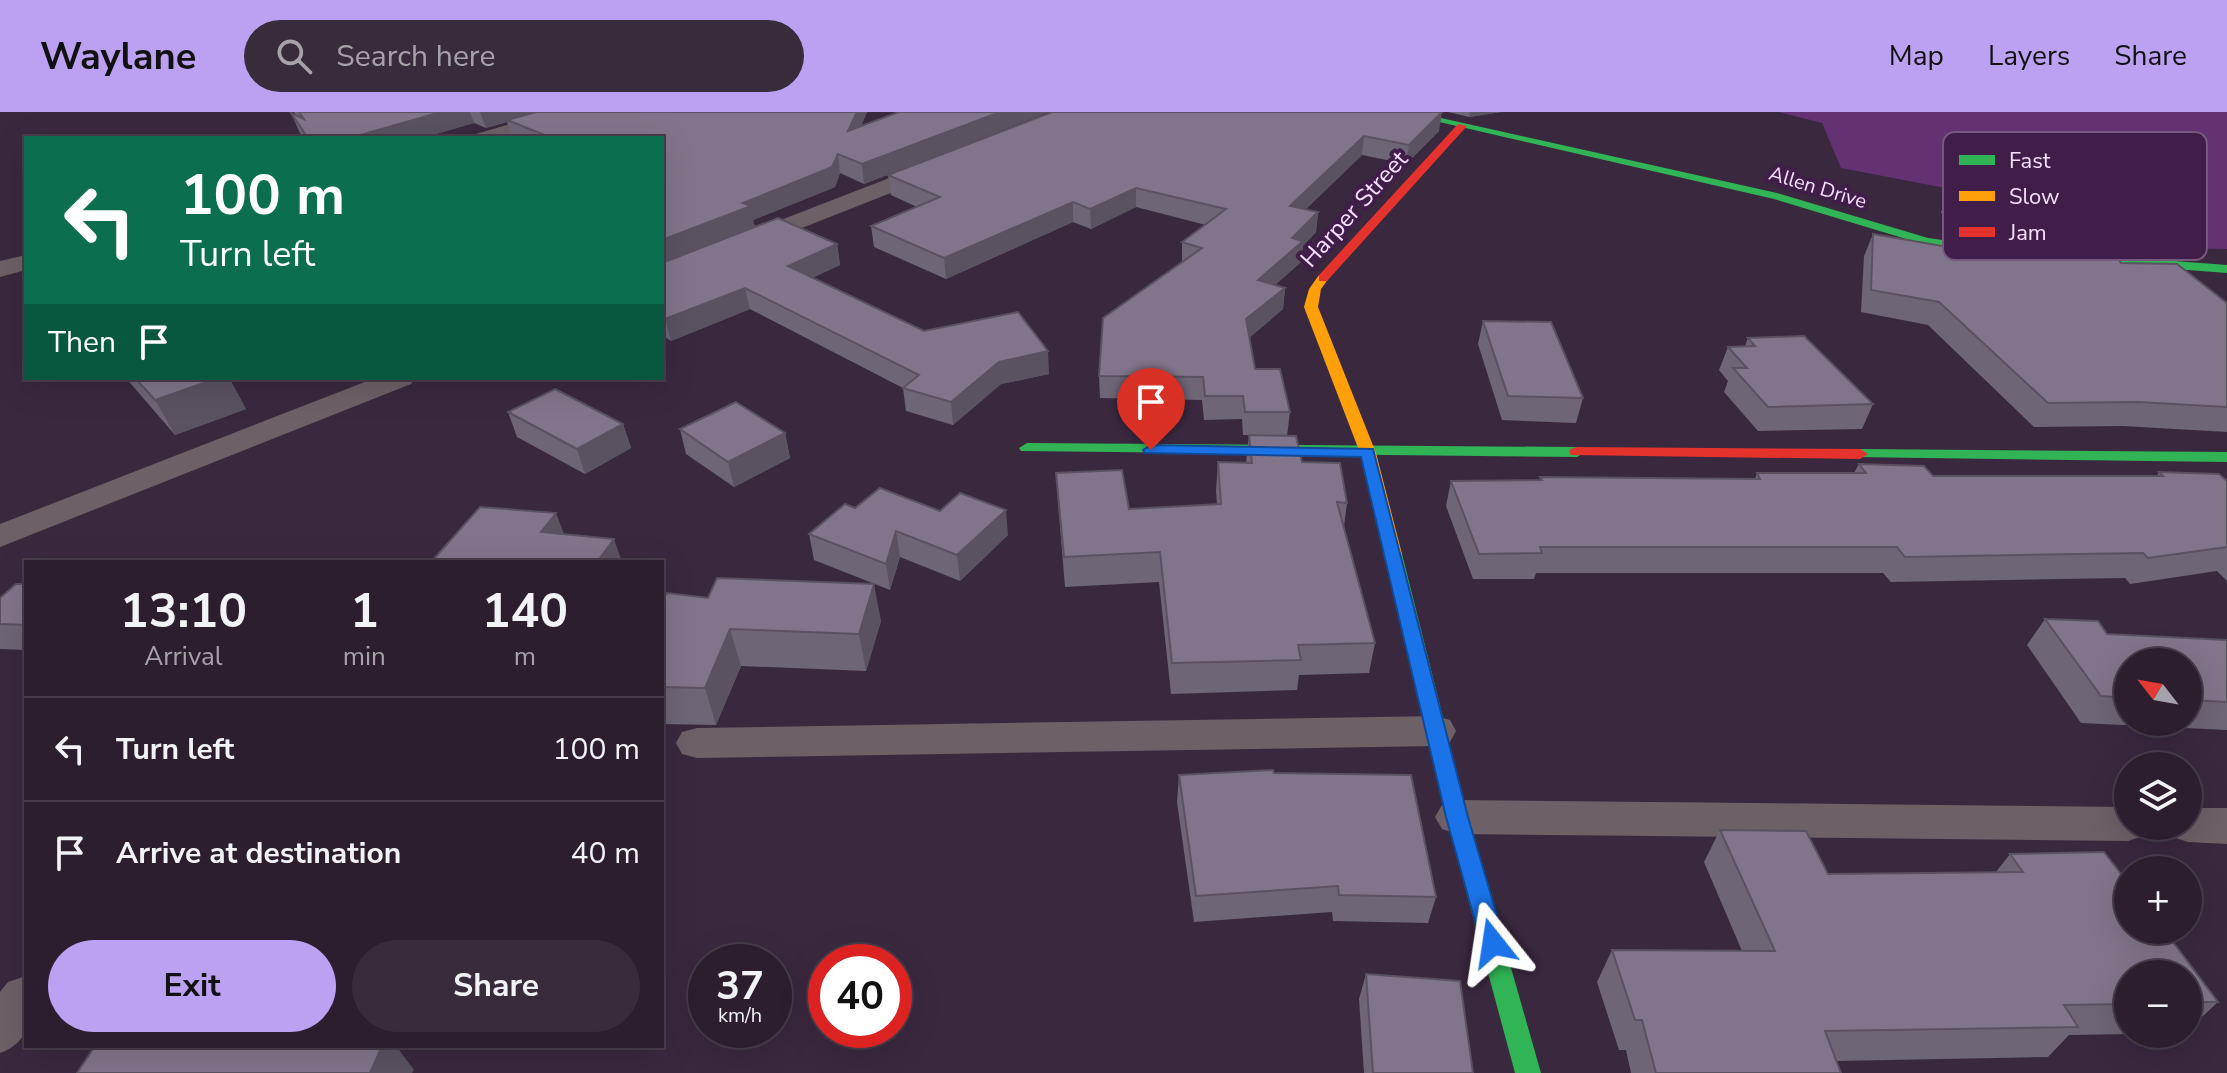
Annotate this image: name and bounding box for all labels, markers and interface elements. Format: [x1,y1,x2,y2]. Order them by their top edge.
search box [244,20,804,92]
text: Waylane [40,31,196,82]
icon: search [272,34,316,78]
text: Search here [336,36,495,77]
text: Map [1889,37,1944,75]
text: Layers [1988,37,2070,75]
text: Share [2114,37,2187,75]
legend [1943,132,2207,260]
street label: Harper Street [1293,143,1415,274]
text: Fast [2009,146,2051,176]
text: 100 m [180,157,345,234]
street label: Allen Drive [1766,160,1870,215]
icon: left [48,168,152,272]
text: Slow [2009,182,2060,212]
text: Jam [2008,218,2047,248]
text: Turn left [180,230,315,279]
icon: arrive [132,320,176,364]
text: Then [48,322,116,363]
pin [1117,368,1185,450]
icon: arrive [1129,380,1173,424]
text: 13:10 [120,578,247,644]
text: 1 [350,578,379,644]
text: 140 [482,578,568,644]
text: Arrival [144,639,223,674]
text: min [343,639,386,674]
text: m [514,639,536,674]
north arrow [2114,648,2202,736]
map controls [2114,648,2202,1048]
icon: left [48,727,92,771]
text: Turn left [116,729,234,770]
text: 100 m [553,729,640,770]
button: layers [2114,752,2202,840]
icon: arrive [48,831,92,875]
text: Arrive at destination [116,833,401,874]
text: 40 m [571,833,640,874]
button: + [2114,856,2202,944]
position arrow [1451,901,1535,985]
button: Exit [48,940,336,1032]
button: Share [352,940,640,1032]
speed limit sign: 40 [808,944,912,1048]
text: 37 [716,959,764,1013]
button: − [2114,960,2202,1048]
text: km/h [718,1002,762,1029]

